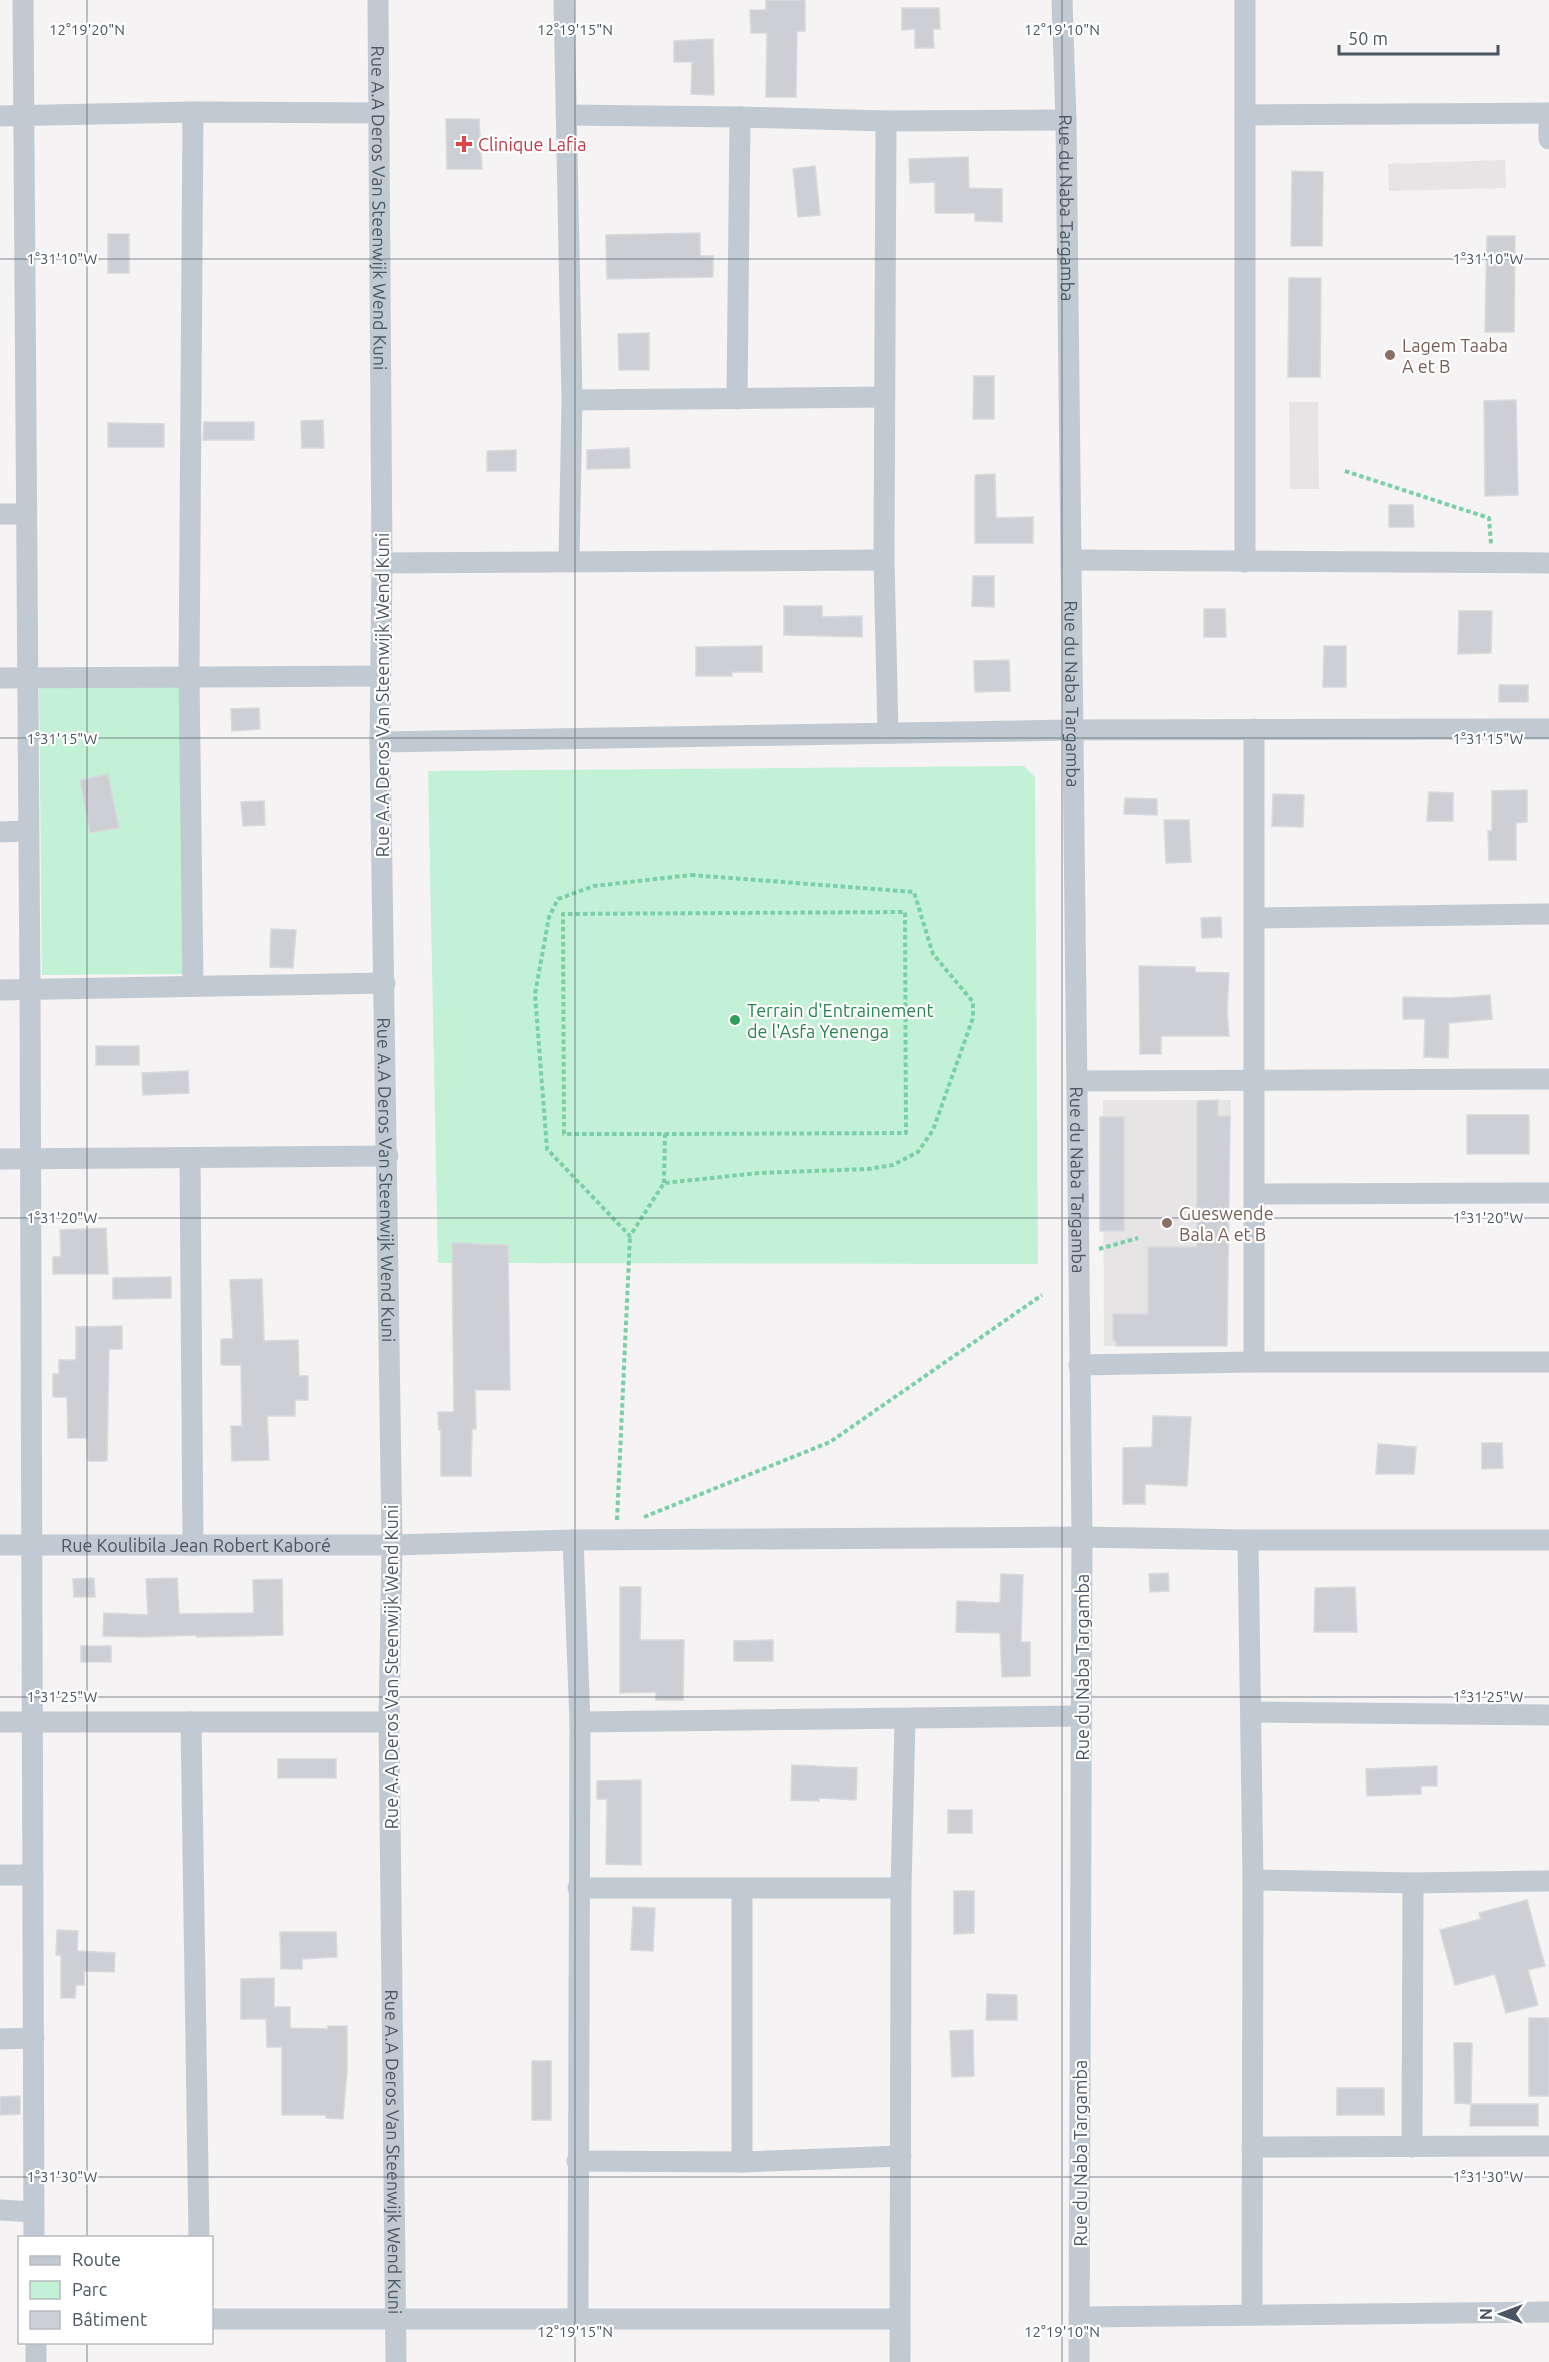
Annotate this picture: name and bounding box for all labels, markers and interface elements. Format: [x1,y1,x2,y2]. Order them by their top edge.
scale bar [1339,18,1498,56]
text: 12°19'20"N [49,21,125,38]
text: 12°19'15"N [537,21,613,38]
text: 12°19'10"N [1024,21,1100,38]
text: 50 m [1348,28,1388,48]
street label: Rue A.A Deros Van Steenwijk Wend Kuni [368,45,391,370]
street label: Rue du Naba Targamba [1056,114,1078,301]
place label: Clinique Lafia [478,134,587,154]
marker: Clinique Lafia [455,135,473,153]
text: 1°31'10"W [27,250,98,267]
text: 1°31'10"W [1453,250,1524,267]
place label: Lagem Taaba A et B [1402,335,1508,376]
marker: Lagem Taaba A et B [1383,348,1397,362]
street label: Rue A.A Deros Van Steenwijk Wend Kuni [372,533,392,857]
street label: Rue du Naba Targamba [1061,600,1084,787]
text: 1°31'15"W [27,730,98,747]
text: 1°31'15"W [1453,730,1524,747]
place label: Terrain d'Entrainement de l'Asfa Yenenga [747,1000,934,1041]
marker: Terrain d'Entrainement de l'Asfa Yenenga [728,1013,742,1027]
street label: Rue A.A Deros Van Steenwijk Wend Kuni [374,1017,399,1342]
street label: Rue du Naba Targamba [1067,1086,1089,1273]
place label: Gueswende Bala A et B [1179,1203,1274,1244]
text: 1°31'20"W [27,1209,98,1226]
text: 1°31'20"W [1453,1209,1524,1226]
marker: Gueswende Bala A et B [1160,1216,1174,1230]
street label: Rue A.A Deros Van Steenwijk Wend Kuni [381,1505,401,1829]
street label: Rue Koulibila Jean Robert Kaboré [61,1535,331,1555]
street label: Rue du Naba Targamba [1072,1574,1092,1760]
text: 1°31'25"W [27,1688,98,1705]
text: 1°31'25"W [1453,1688,1524,1705]
street label: Rue A.A Deros Van Steenwijk Wend Kuni [382,1989,405,2314]
street label: Rue du Naba Targamba [1070,2060,1090,2246]
text: 1°31'30"W [27,2168,98,2185]
text: 1°31'30"W [1453,2168,1524,2185]
legend [18,2236,213,2344]
text: Route [72,2249,121,2269]
text: Parc [72,2279,107,2299]
north arrow [1471,2284,1531,2344]
text: N [1477,2308,1495,2320]
text: Bâtiment [72,2309,147,2329]
text: 12°19'15"N [537,2323,613,2340]
text: 12°19'10"N [1024,2323,1100,2340]

